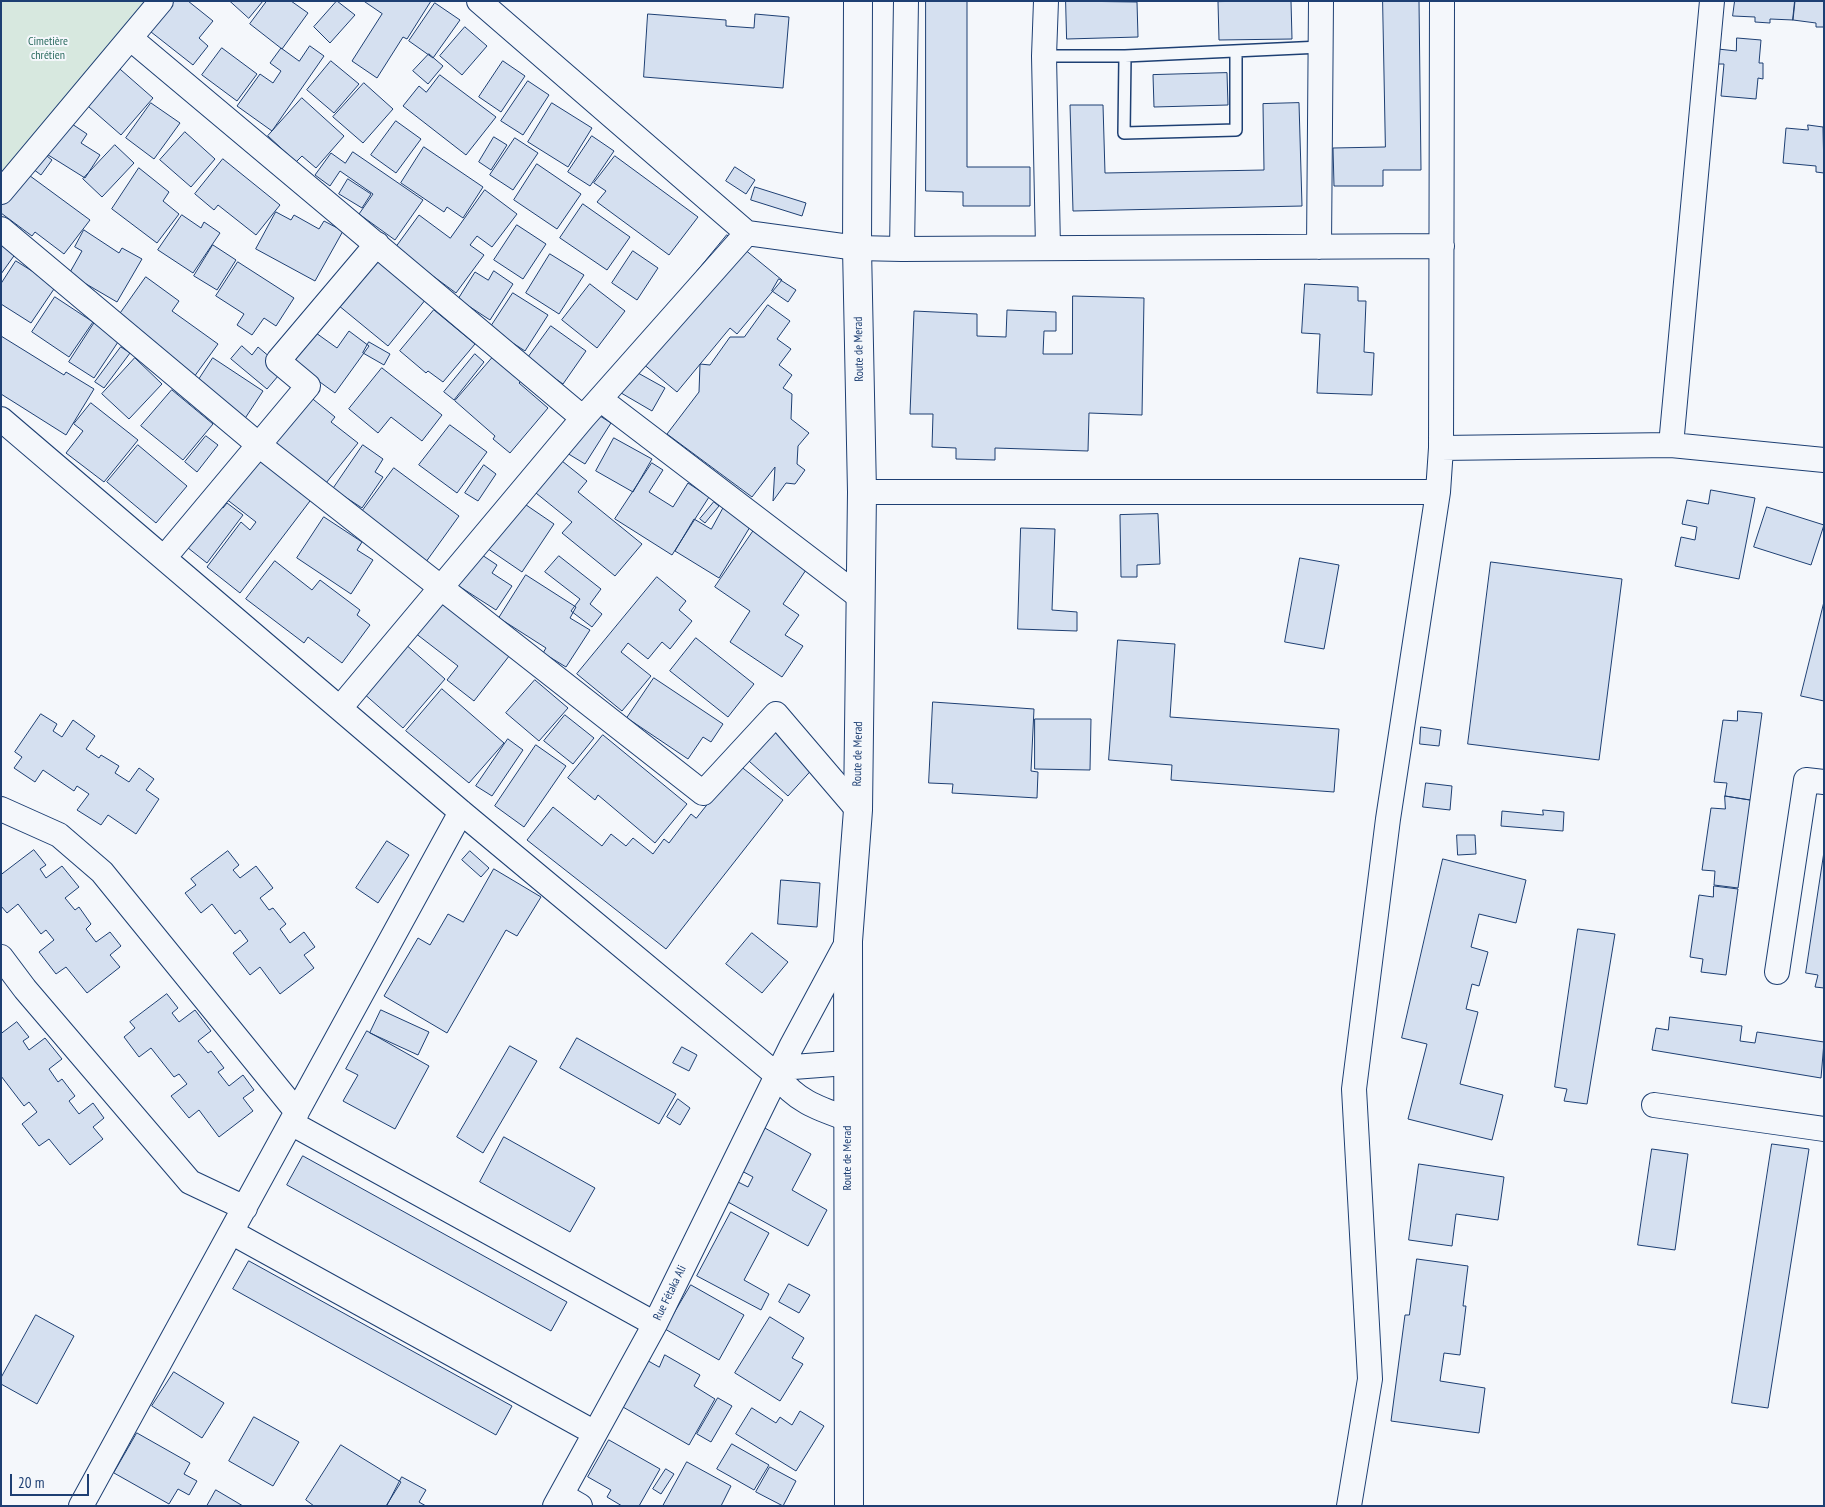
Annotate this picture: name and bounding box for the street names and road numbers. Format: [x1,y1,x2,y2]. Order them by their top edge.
street label: Route de Merad [851,316,867,382]
street label: Route de Merad [850,721,866,787]
street label: Route de Merad [841,1126,855,1190]
street label: Rue Fétaka Ali [650,1263,690,1323]

